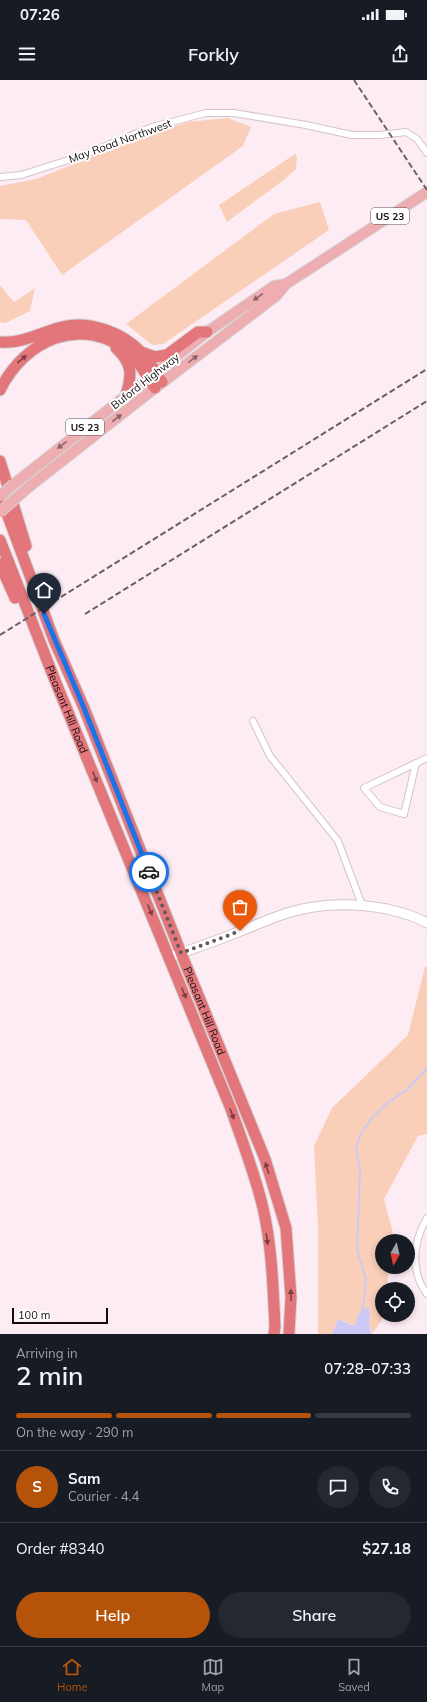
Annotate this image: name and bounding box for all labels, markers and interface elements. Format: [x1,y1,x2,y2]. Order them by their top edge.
text: 07:26 [20,5,60,24]
icon: menu [16,43,38,65]
text: Forkly [188,43,239,66]
icon: share [389,43,411,65]
street label: May Road Northwest [67,116,173,166]
road number: US 23 [371,208,409,224]
one-way arrow [253,293,263,301]
street label: Buford Highway [108,350,182,412]
one-way arrow [17,354,27,363]
one-way arrow [188,354,199,363]
one-way arrow [111,414,122,422]
road number: US 23 [66,419,104,435]
one-way arrow [56,441,67,450]
pin [27,573,61,614]
icon: home [33,579,55,601]
street label: Pleasant Hill Road [43,663,91,755]
one-way arrow [92,771,98,782]
courier [129,852,169,892]
icon: car [138,861,160,883]
pin [223,890,257,931]
icon: bag [229,896,251,918]
one-way arrow [147,904,153,916]
street label: Pleasant Hill Road [180,965,229,1057]
one-way arrow [181,988,187,1000]
one-way arrow [230,1108,236,1120]
one-way arrow [264,1162,270,1174]
one-way arrow [264,1232,270,1245]
north arrow [375,1234,415,1274]
map controls [375,1234,415,1322]
button: locate [375,1282,415,1322]
one-way arrow [288,1288,294,1301]
scale bar [12,1306,108,1325]
text: 100 m [18,1308,50,1322]
text: Arriving in [16,1345,78,1361]
text: 2 min [16,1359,84,1392]
text: 07:28–07:33 [324,1359,411,1378]
text: On the way · 290 m [16,1424,133,1440]
button: chat [317,1466,359,1508]
button: phone [369,1466,411,1508]
text: Sam [68,1469,100,1488]
text: S [32,1477,42,1496]
text: Courier · 4.4 [68,1488,139,1504]
text: Order #8340 [16,1539,104,1558]
text: $27.18 [362,1539,411,1558]
button: Help [16,1592,210,1638]
button: Share [218,1592,411,1638]
tab: Home [57,1656,87,1694]
tab: Map [201,1656,224,1694]
tab: Saved [338,1656,370,1694]

